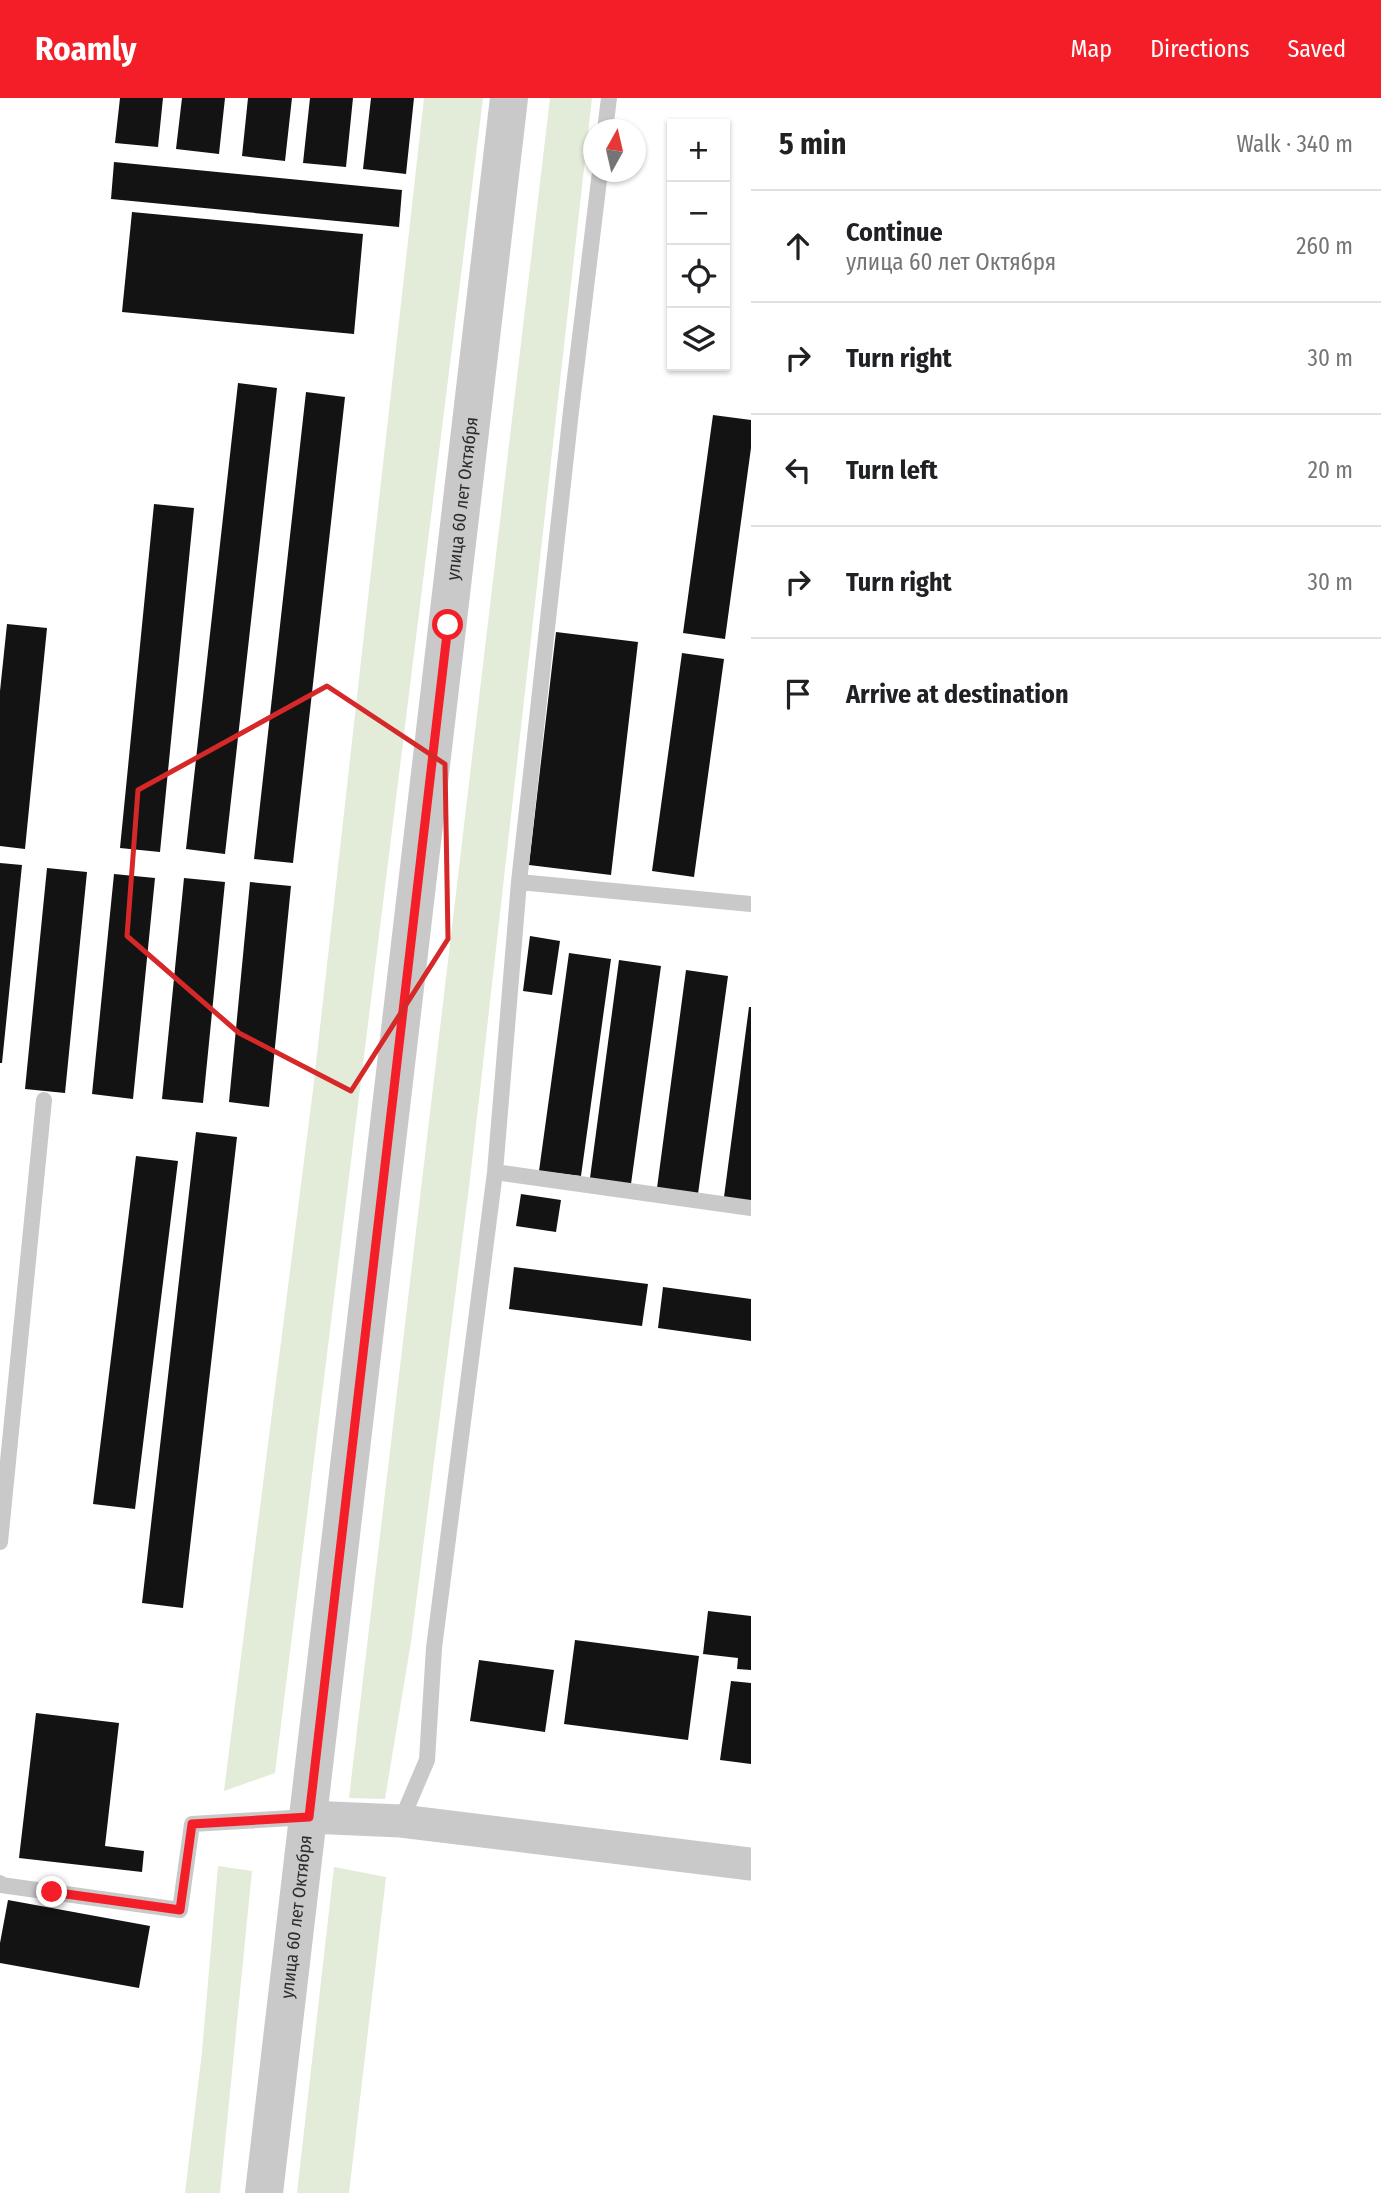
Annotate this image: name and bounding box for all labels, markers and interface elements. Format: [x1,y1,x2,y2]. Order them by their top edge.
text: Roamly [35,29,136,69]
text: Map [1071,35,1112,63]
text: Directions [1150,35,1249,63]
text: Saved [1287,35,1346,63]
north arrow [583,119,646,182]
map controls [667,119,730,371]
button: + [667,119,730,182]
text: 5 min [779,126,846,162]
text: Walk · 340 m [1236,130,1353,158]
button: − [667,182,730,245]
text: Continue [846,217,943,248]
icon: ahead [779,227,817,265]
text: 260 m [1296,232,1353,260]
button: locate [667,245,730,308]
text: улица 60 лет Октября [846,248,1056,276]
button: layers [667,308,730,371]
icon: right [779,339,817,377]
text: Turn right [846,343,952,374]
text: 30 m [1308,344,1353,372]
street label: улица 60 лет Октября [442,416,483,582]
icon: left [779,451,817,489]
text: Turn left [846,455,938,486]
text: 20 m [1308,456,1353,484]
icon: right [779,563,817,601]
text: Turn right [846,567,952,598]
text: 30 m [1308,568,1353,596]
route start [432,609,463,640]
icon: arrive [779,675,817,713]
text: Arrive at destination [846,679,1069,710]
street label: улица 60 лет Октября [276,1834,317,2000]
route end [36,1876,67,1907]

